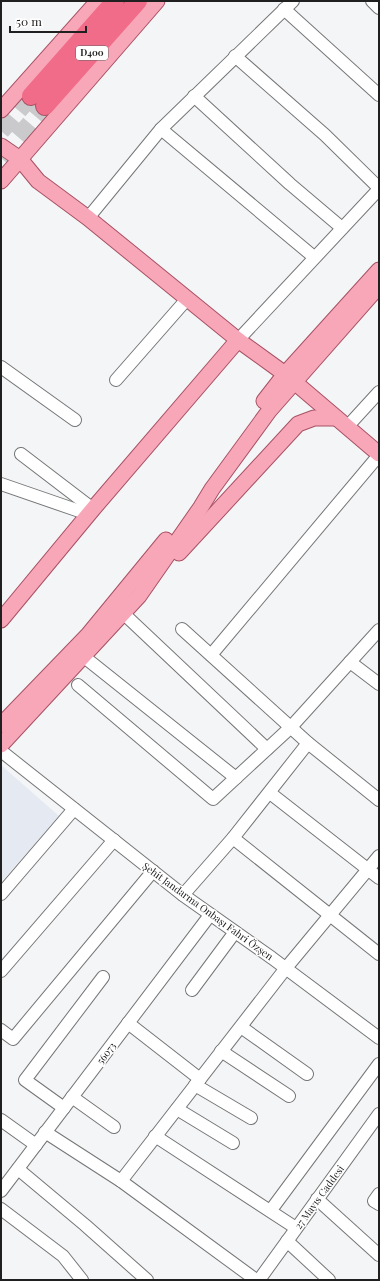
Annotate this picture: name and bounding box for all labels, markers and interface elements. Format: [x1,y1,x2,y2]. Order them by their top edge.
scale bar [10,8,86,34]
text: 50 m [16,13,42,29]
road number: D400 [76,46,108,60]
street label: Şehit Jandarma Onbaşı Fahri Özşen [140,859,276,963]
street label: 56073 [93,1039,119,1067]
street label: 27 Mayıs Caddesi [291,1162,347,1232]

